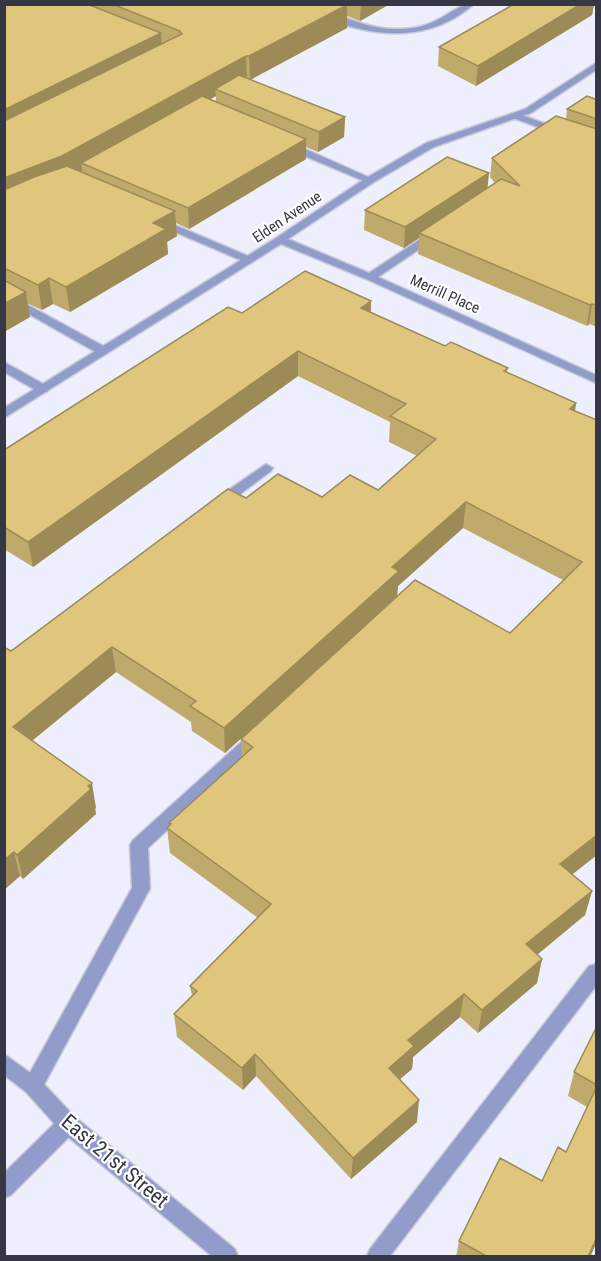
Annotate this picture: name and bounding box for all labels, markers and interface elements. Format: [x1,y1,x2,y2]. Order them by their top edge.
street label: Elden Avenue [249,187,325,247]
street label: Merrill Place [407,271,483,317]
street label: East 21st Street [57,1109,173,1213]

